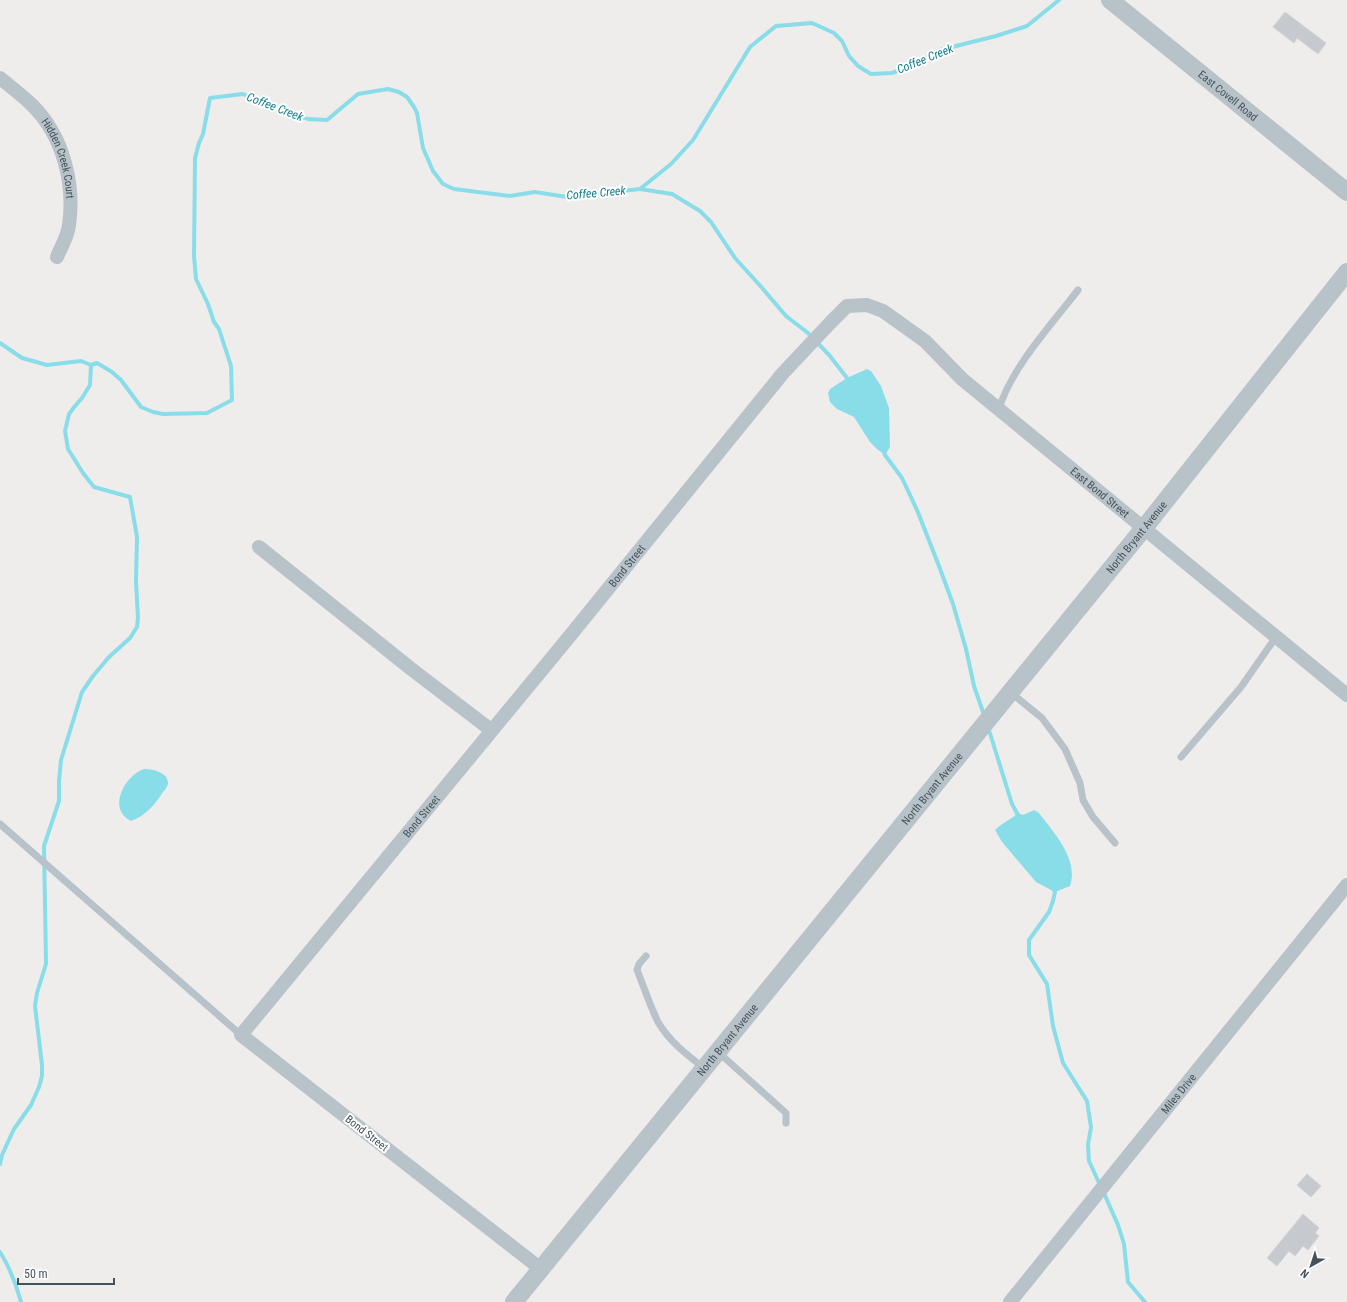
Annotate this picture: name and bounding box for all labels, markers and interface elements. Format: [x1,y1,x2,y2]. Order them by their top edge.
water label: Coffee Creek [895,41,956,77]
street label: East Covell Road [1195,68,1260,124]
water label: Coffee Creek [245,90,306,124]
street label: Hidden Creek Court [39,116,76,199]
water label: Coffee Creek [566,183,627,203]
street label: East Bond Street [1068,465,1132,521]
street label: North Bryant Avenue [1104,499,1170,576]
street label: Bond Street [606,542,648,590]
street label: North Bryant Avenue [899,750,965,828]
street label: Bond Street [401,793,443,840]
street label: North Bryant Avenue [695,1001,761,1079]
street label: Miles Drive [1159,1071,1199,1117]
street label: Bond Street [343,1113,391,1154]
north arrow [1291,1246,1331,1286]
scale bar [18,1260,114,1286]
text: N [1298,1266,1312,1281]
text: 50 m [24,1267,48,1281]

